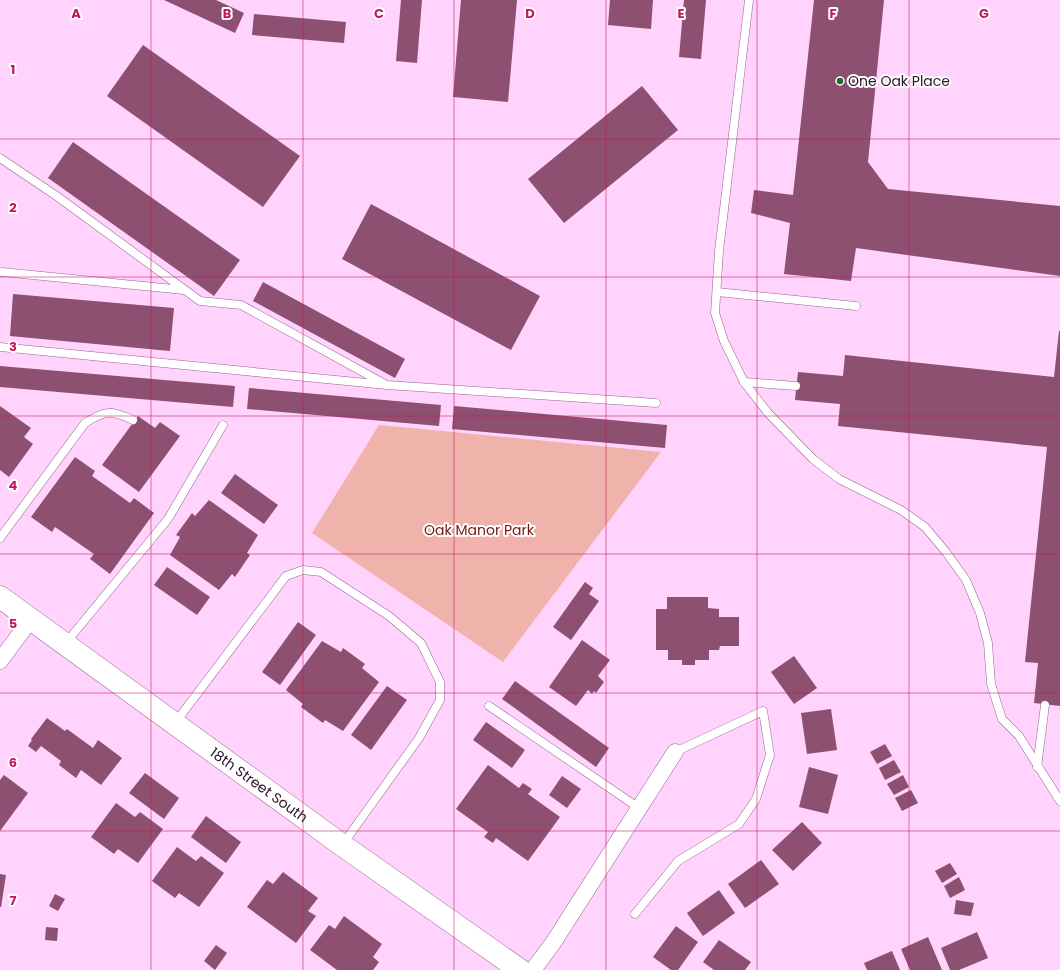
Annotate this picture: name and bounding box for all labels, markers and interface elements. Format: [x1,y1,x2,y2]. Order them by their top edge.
text: A [71,4,81,23]
text: B [223,4,232,23]
text: C [374,4,384,23]
text: D [525,4,535,23]
text: E [677,4,685,23]
text: F [829,4,837,23]
text: G [979,4,989,23]
text: 1 [11,60,15,79]
place label: One Oak Place [848,71,950,91]
marker: One Oak Place [835,76,845,86]
text: 2 [9,198,17,217]
text: 3 [9,337,17,356]
text: 4 [9,476,18,495]
park label: Oak Manor Park [424,520,535,540]
text: 5 [9,614,17,633]
street label: 18th Street South [206,743,312,827]
text: 6 [9,753,17,772]
text: 7 [10,891,17,910]

